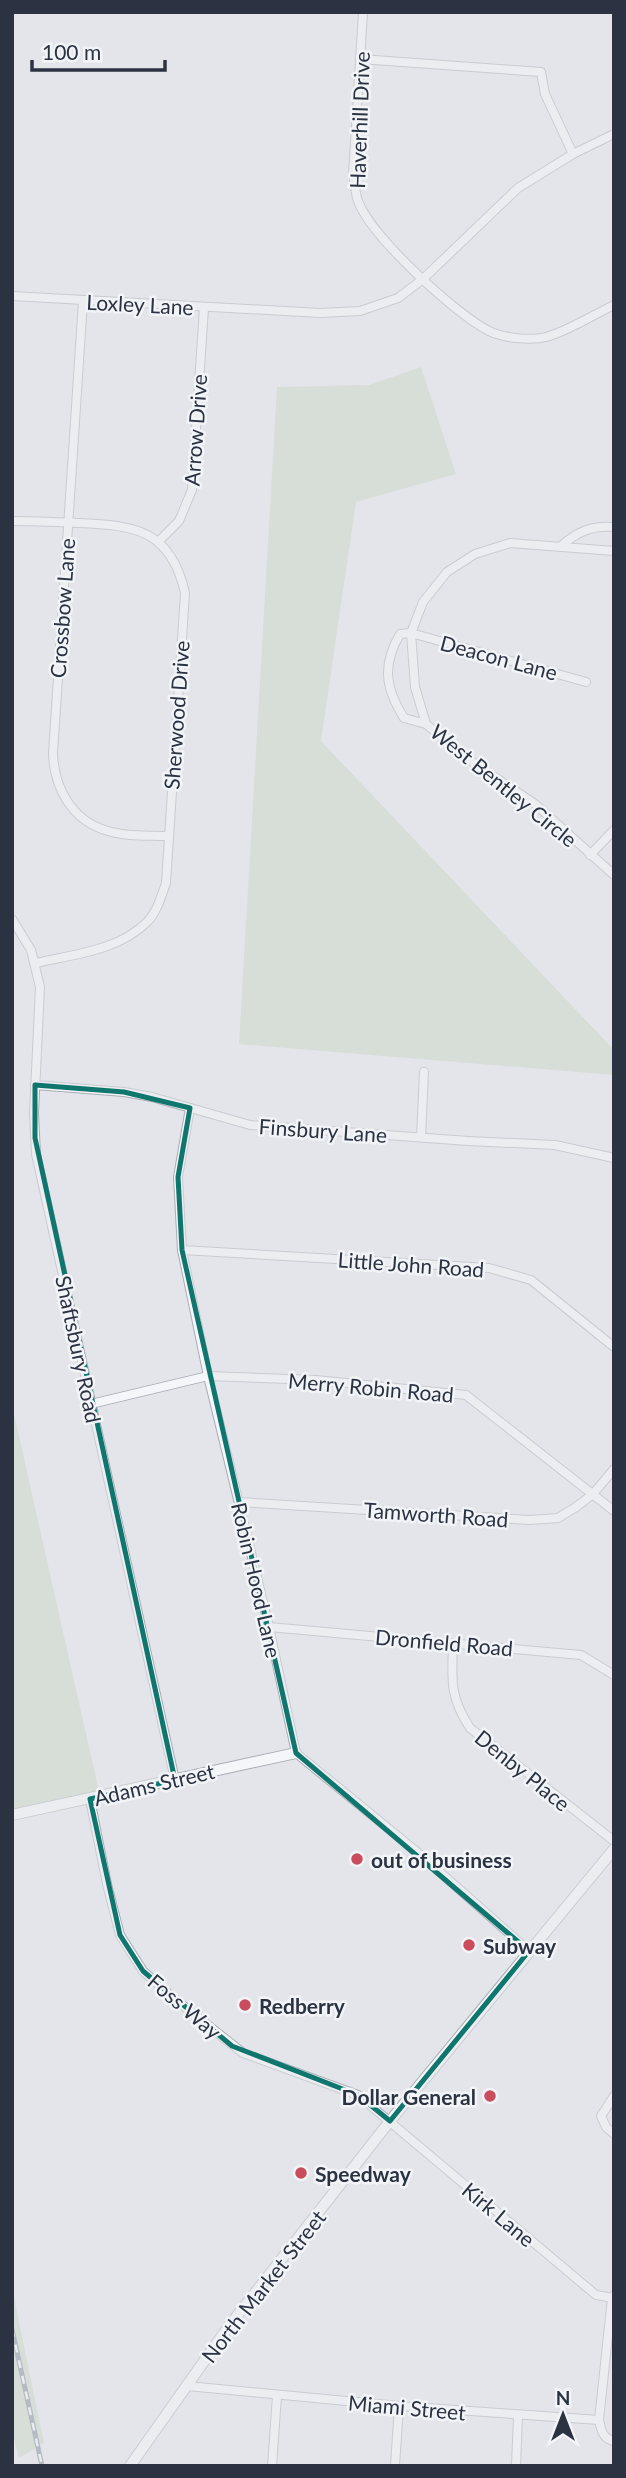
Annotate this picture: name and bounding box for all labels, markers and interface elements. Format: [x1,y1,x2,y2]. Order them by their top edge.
scale bar [32,28,164,72]
text: 100 m [42,39,101,64]
street label: Haverhill Drive [344,51,374,189]
street label: Loxley Lane [86,289,194,319]
street label: Arrow Drive [179,373,211,487]
street label: Crossbow Lane [45,537,79,679]
street label: Deacon Lane [438,629,560,685]
street label: Sherwood Drive [158,640,194,790]
street label: West Bentley Circle [426,718,582,852]
street label: Finsbury Lane [258,1113,388,1147]
street label: Little John Road [337,1246,485,1282]
street label: Shaftsbury Road [51,1273,107,1425]
street label: Merry Robin Road [287,1367,455,1407]
street label: Tamworth Road [363,1496,509,1532]
street label: Robin Hood Lane [227,1500,287,1660]
street label: Dronfield Road [374,1624,514,1660]
street label: Denby Place [471,1724,575,1816]
street label: Adams Street [91,1758,217,1810]
place label: out of business [371,1847,512,1872]
marker: out of business [349,1851,365,1867]
place label: Subway [483,1933,557,1958]
marker: Subway [461,1937,477,1953]
street label: Foss Way [143,1968,227,2044]
place label: Redberry [259,1993,346,2018]
marker: Redberry [237,1997,253,2013]
place label: Dollar General [342,2084,476,2109]
marker: Dollar General [482,2088,498,2104]
place label: Speedway [315,2161,412,2186]
marker: Speedway [293,2165,309,2181]
street label: Kirk Lane [458,2177,540,2251]
street label: North Market Street [196,2204,331,2367]
north arrow [528,2380,598,2450]
text: N [556,2386,570,2409]
street label: Miami Street [347,2389,467,2425]

